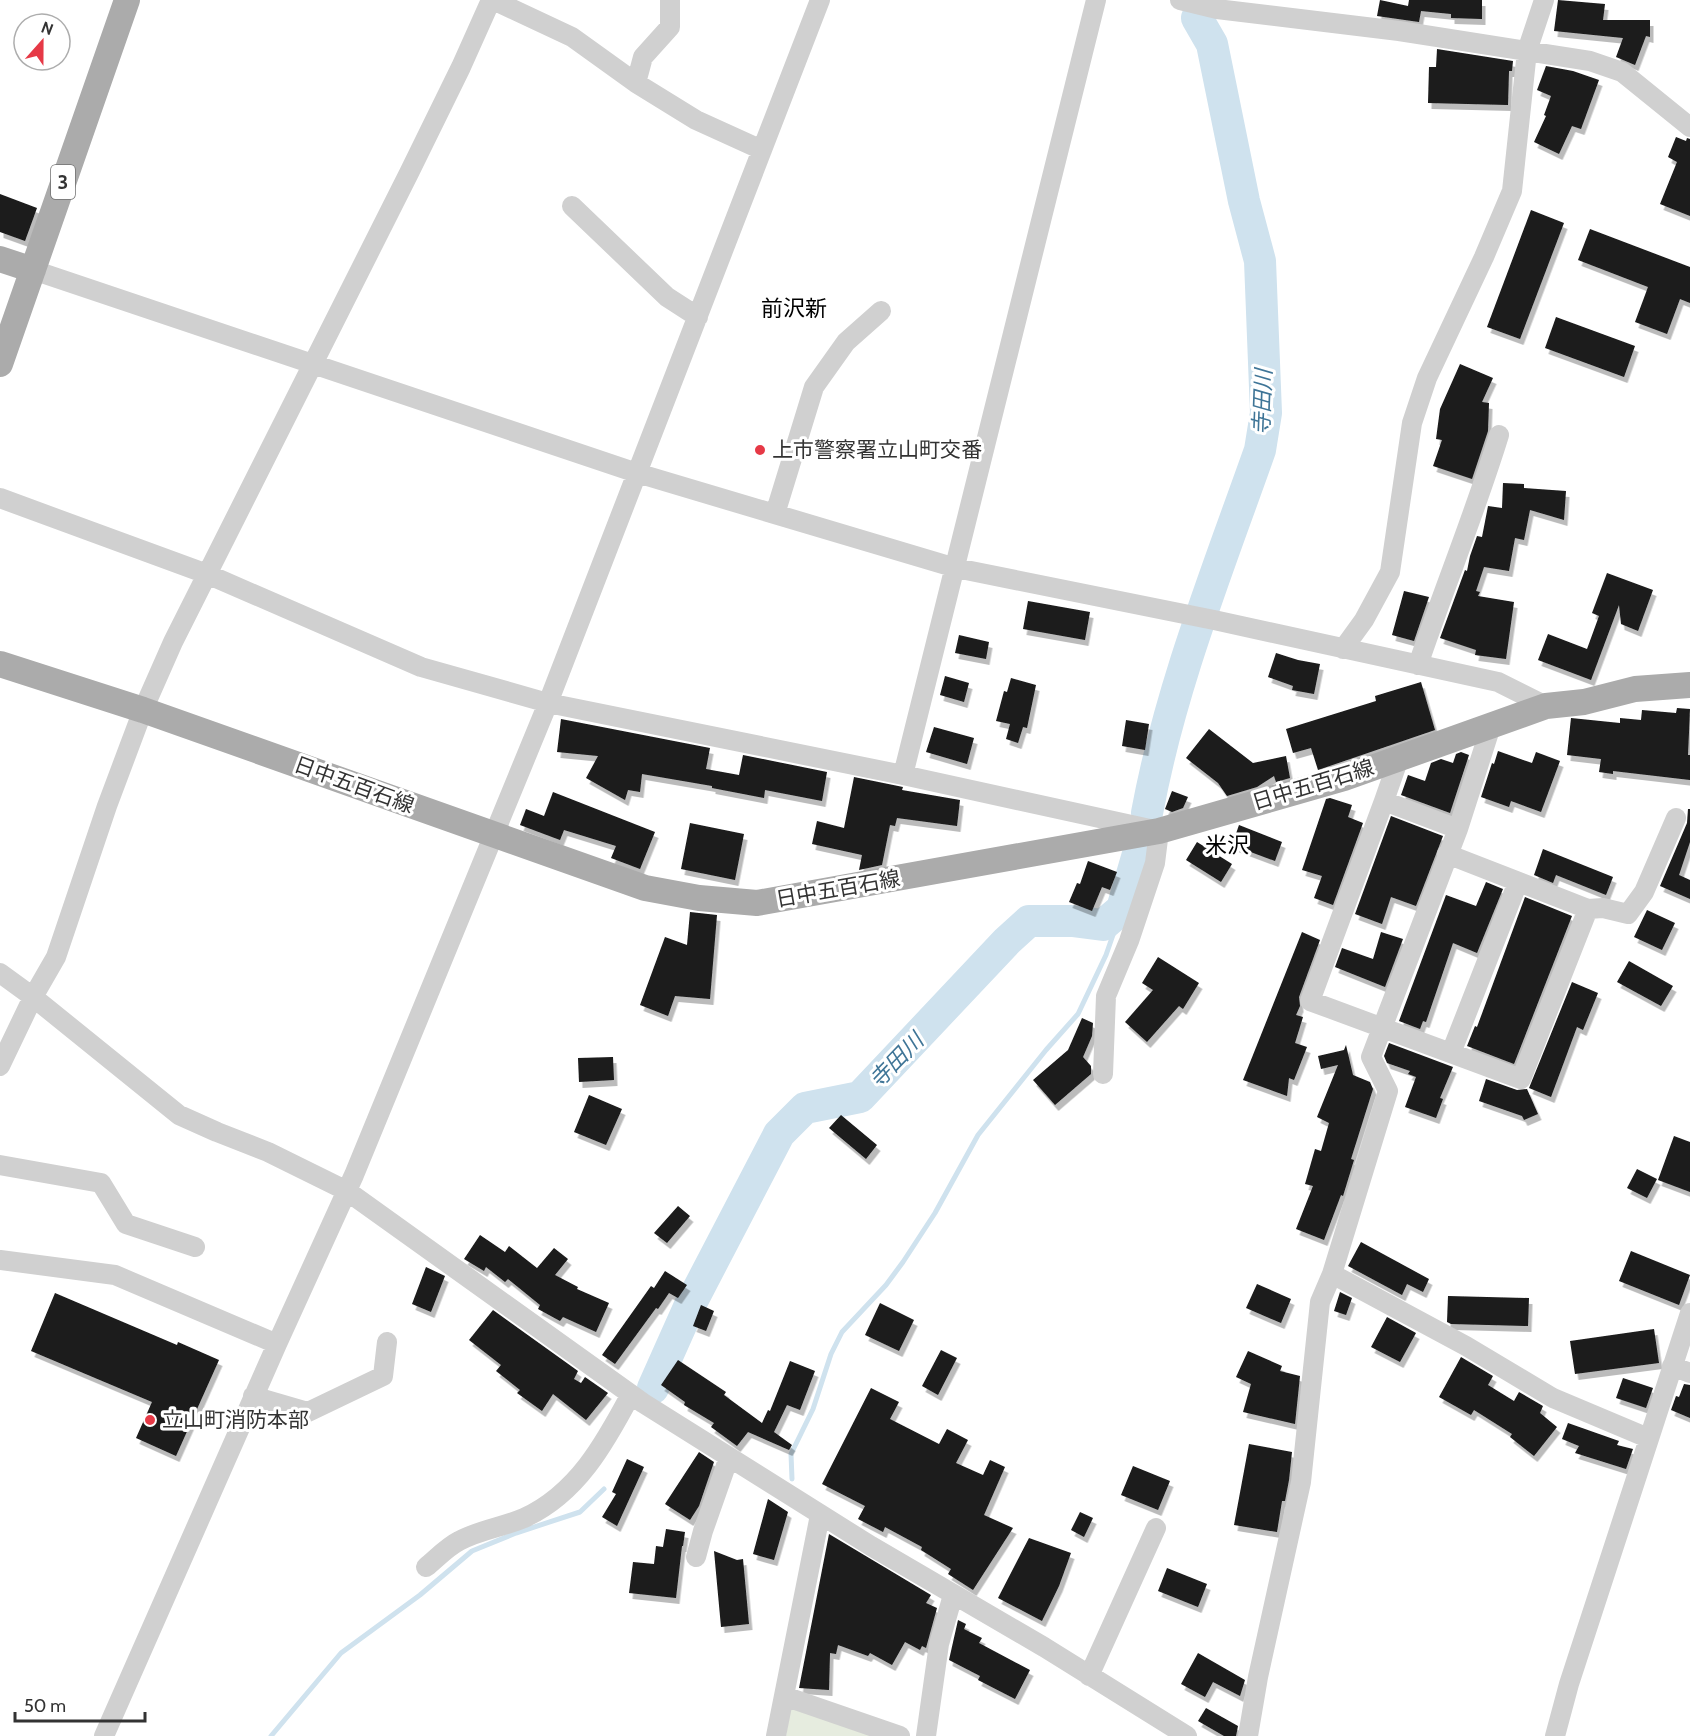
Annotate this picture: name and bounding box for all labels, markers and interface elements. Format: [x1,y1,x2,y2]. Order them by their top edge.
north arrow [12,12,72,72]
text: N [39,18,56,39]
road number: 3 [51,165,75,199]
district label: 前沢新 [761,295,827,322]
water label: 寺田川 [1248,367,1277,435]
place label: 上市警察署立山町交番 [772,437,982,462]
marker: 上市警察署立山町交番 [753,443,767,457]
street label: 日中五百石線 [291,751,418,818]
street label: 日中五百石線 [1249,754,1377,815]
district label: 米沢 [1205,832,1249,859]
street label: 日中五百石線 [774,865,902,912]
water label: 寺田川 [864,1026,930,1093]
place label: 立山町消防本部 [162,1407,309,1432]
marker: 立山町消防本部 [143,1413,157,1427]
scale bar [15,1685,146,1723]
text: 50 m [24,1695,66,1717]

